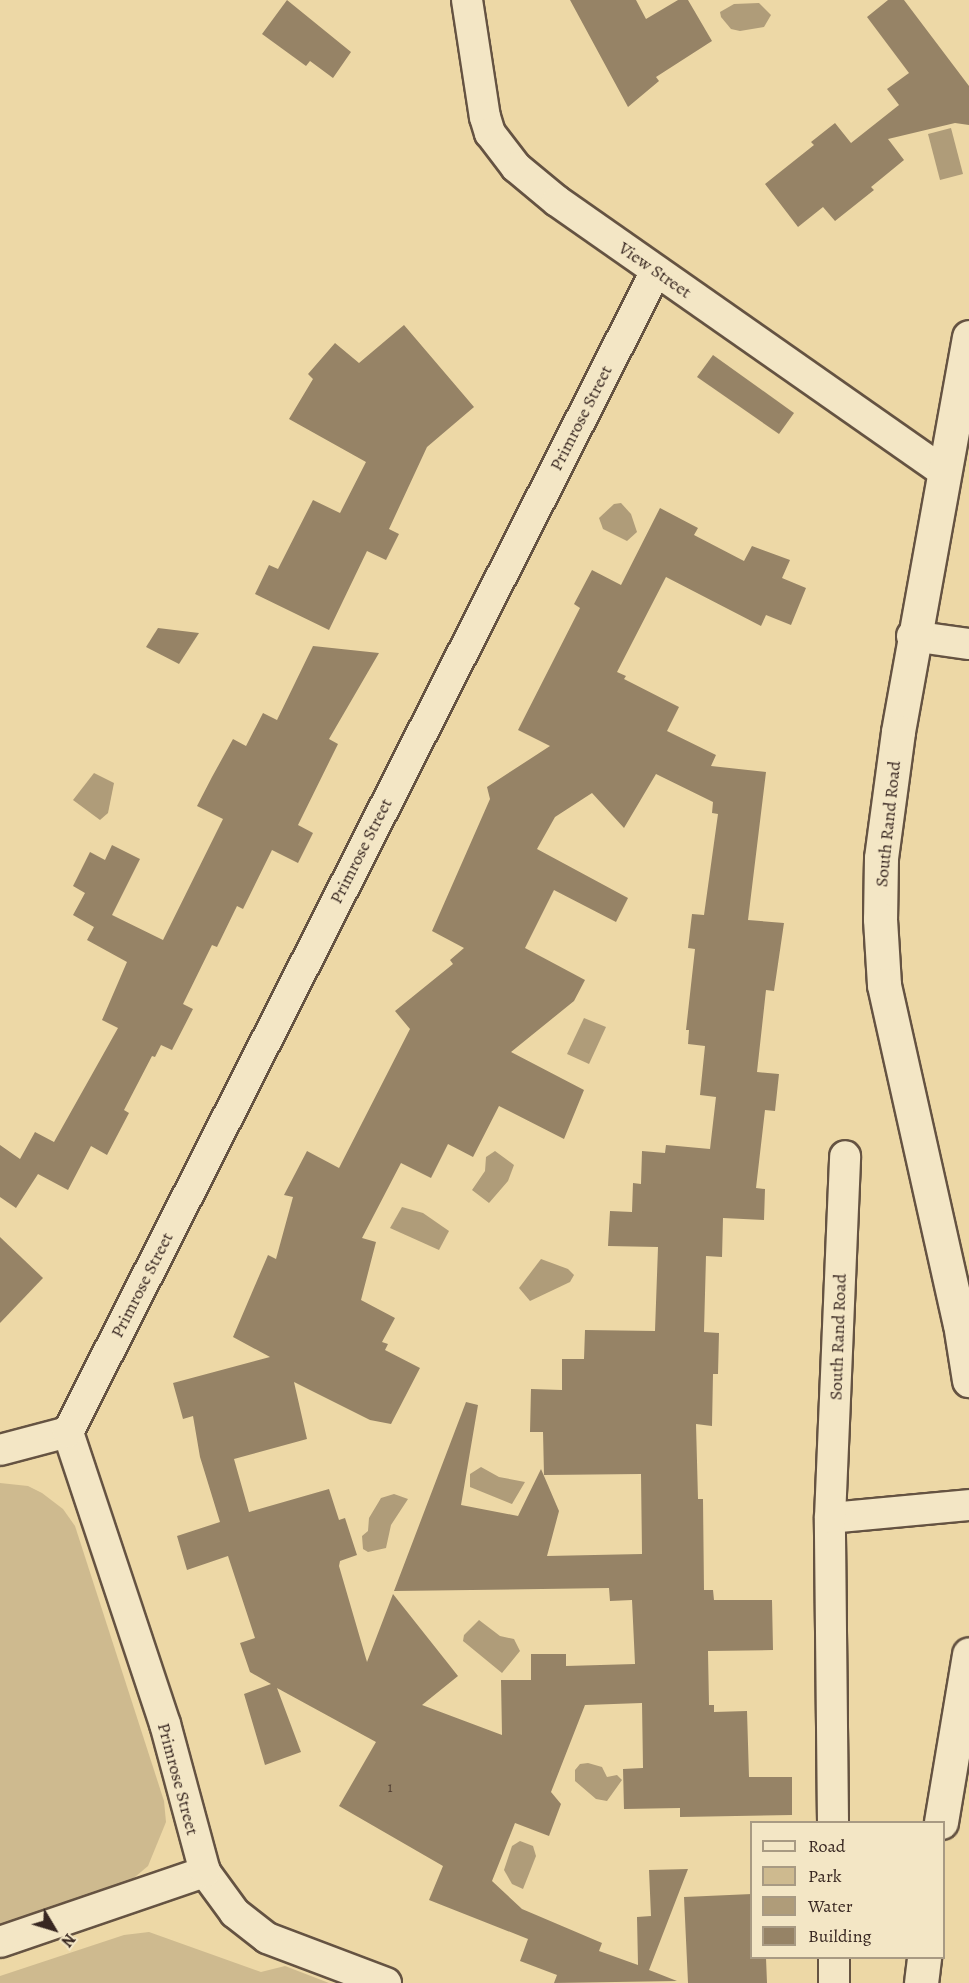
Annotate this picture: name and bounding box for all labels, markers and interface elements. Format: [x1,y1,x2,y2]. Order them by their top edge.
street label: View Street [614,237,696,303]
street label: Primrose Street [545,362,617,474]
street label: South Rand Road [871,760,905,888]
street label: Primrose Street [325,795,397,907]
street label: Primrose Street [106,1229,178,1341]
street label: South Rand Road [825,1273,851,1401]
street label: Primrose Street [153,1720,203,1838]
house number: 1 [387,1779,393,1797]
legend [750,1821,945,1959]
text: Road [808,1834,845,1858]
text: Park [808,1864,842,1888]
text: Water [808,1894,853,1918]
north arrow [24,1899,84,1959]
text: Building [808,1924,872,1948]
text: N [56,1929,80,1951]

